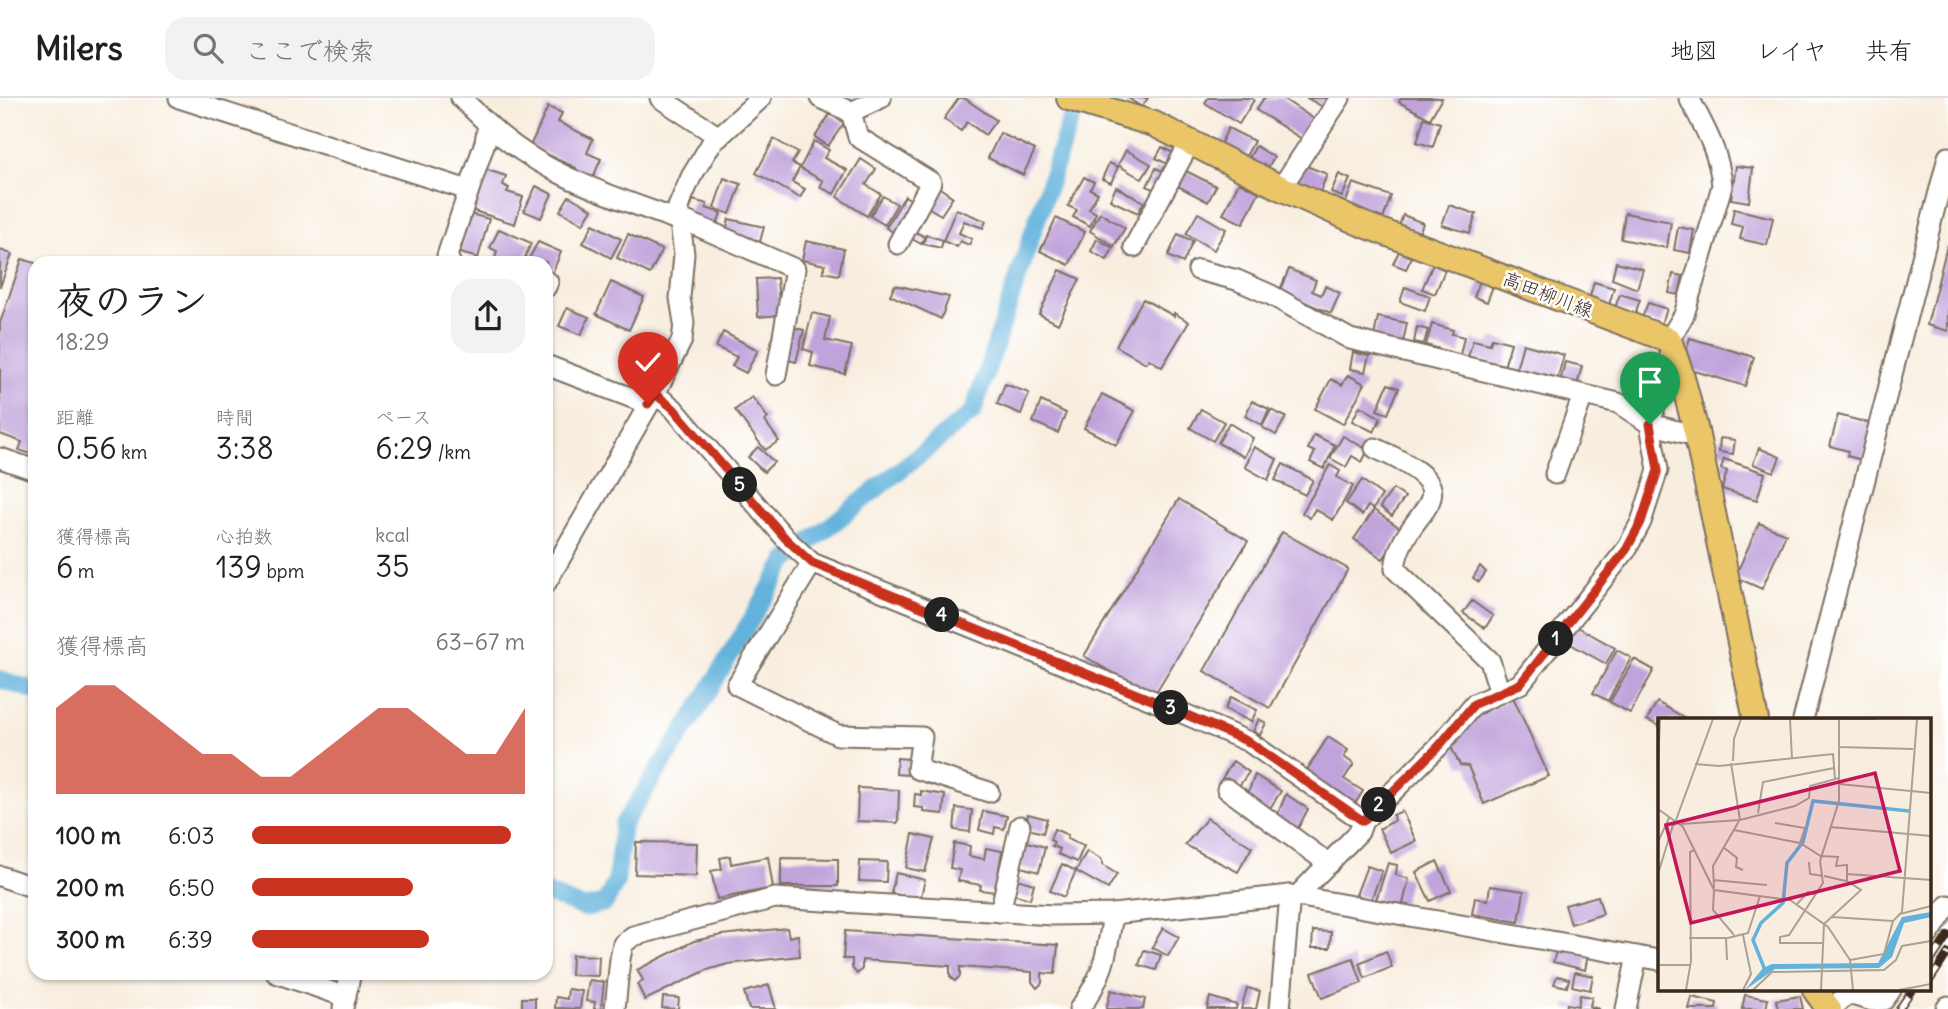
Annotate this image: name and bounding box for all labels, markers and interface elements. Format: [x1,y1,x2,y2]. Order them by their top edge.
search box [165,17,655,80]
text: Milers [35,27,123,69]
icon: search [189,29,227,67]
text: ここで検索 [245,34,375,67]
text: 地図 [1670,35,1718,65]
text: レイヤ [1756,35,1827,65]
text: 共有 [1865,35,1913,65]
street label: 高田柳川線 [1499,266,1597,322]
text: 夜のラン [56,277,208,324]
button: share [451,279,525,353]
text: 18:29 [56,327,109,356]
pin [618,332,678,404]
icon: check [629,343,667,381]
pin [1620,352,1680,424]
icon: arrive [1631,363,1669,401]
text: 距離 [56,405,94,429]
text: 時間 [216,405,254,429]
text: ペース [375,405,431,429]
text: 0.56 [56,429,117,467]
text: 3:38 [216,429,274,467]
text: 6:29 [375,429,433,467]
text: km [117,440,147,464]
text: /km [433,440,471,464]
pin: 5 [722,468,758,502]
text: 5 [734,472,745,496]
text: kcal [375,523,410,547]
text: 獲得標高 [56,524,132,548]
text: 心拍数 [216,524,273,548]
text: 35 [375,547,410,585]
text: 6 [56,548,73,586]
text: 139 [216,548,262,586]
text: m [73,559,95,583]
text: bpm [262,559,304,583]
pin: 4 [925,598,960,632]
text: 4 [936,602,947,626]
pin: 1 [1538,622,1574,656]
text: 1 [1552,626,1559,650]
text: 63–67 m [435,627,525,656]
text: 獲得標高 [56,631,148,660]
pin: 3 [1154,690,1188,726]
text: 3 [1165,695,1176,719]
inset map [1658,718,1930,992]
pin: 2 [1362,788,1396,822]
text: 2 [1373,792,1384,816]
text: 100 m [56,821,121,850]
text: 6:03 [168,821,215,850]
text: 200 m [56,873,125,902]
text: 6:50 [168,873,215,902]
text: 300 m [56,925,125,954]
text: 6:39 [168,925,213,954]

